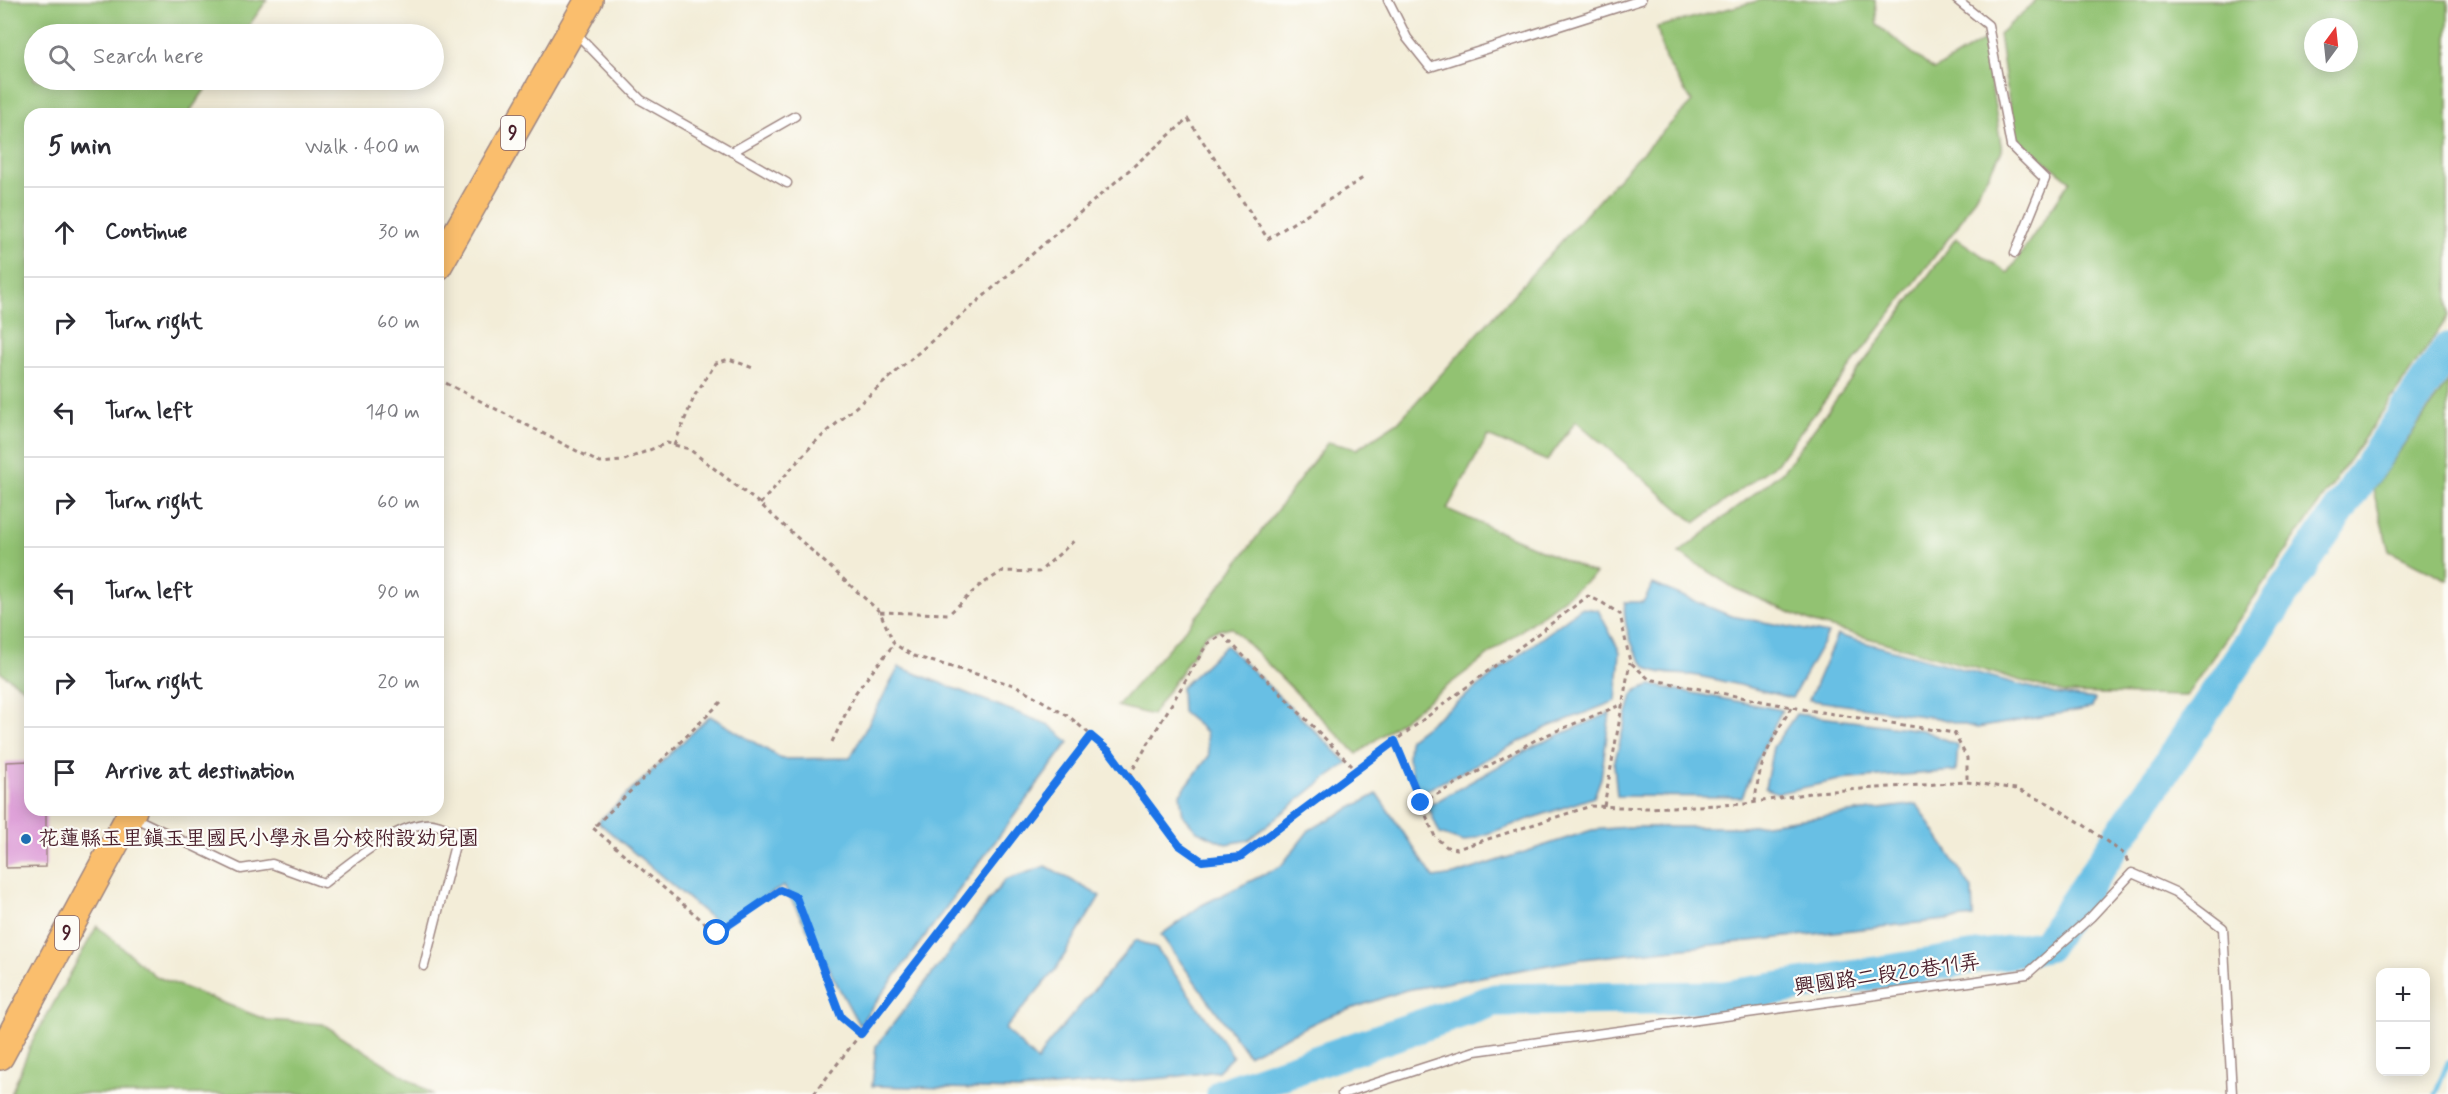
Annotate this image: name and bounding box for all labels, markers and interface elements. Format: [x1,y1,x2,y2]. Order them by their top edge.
north arrow [2304,18,2358,72]
search box [24,24,444,90]
icon: search [45,41,78,74]
text: Search here [93,43,204,71]
road number: 9 [501,116,525,150]
text: 5 min [48,130,112,164]
text: Walk · 400 m [305,134,420,161]
icon: ahead [48,216,81,249]
text: Continue [105,218,187,246]
text: 30 m [378,219,420,246]
icon: right [48,306,81,339]
text: Turn right [105,308,203,336]
text: 60 m [377,309,420,336]
icon: left [48,396,81,429]
text: Turn left [105,398,193,426]
text: 140 m [366,399,420,426]
icon: right [48,486,81,519]
text: Turn right [105,488,203,516]
text: 60 m [377,489,420,516]
icon: left [48,576,81,609]
text: Turn left [105,578,193,606]
text: 90 m [377,579,420,606]
icon: right [48,666,81,699]
text: Turn right [105,668,203,696]
text: 20 m [377,669,420,696]
icon: arrive [48,756,81,789]
text: Arrive at destination [105,758,295,786]
route end [1407,789,1433,815]
place label: 花蓮縣玉里鎮玉里國民小學永昌分校附設幼兒園 [38,825,479,853]
marker: 花蓮縣玉里鎮玉里國民小學永昌分校附設幼兒園 [19,832,33,846]
road number: 9 [55,916,79,950]
route start [703,919,729,945]
street label: 興國路二段20巷11弄 [1792,948,1982,1002]
map controls [2376,968,2430,1076]
button: + [2376,968,2430,1022]
button: − [2376,1022,2430,1076]

